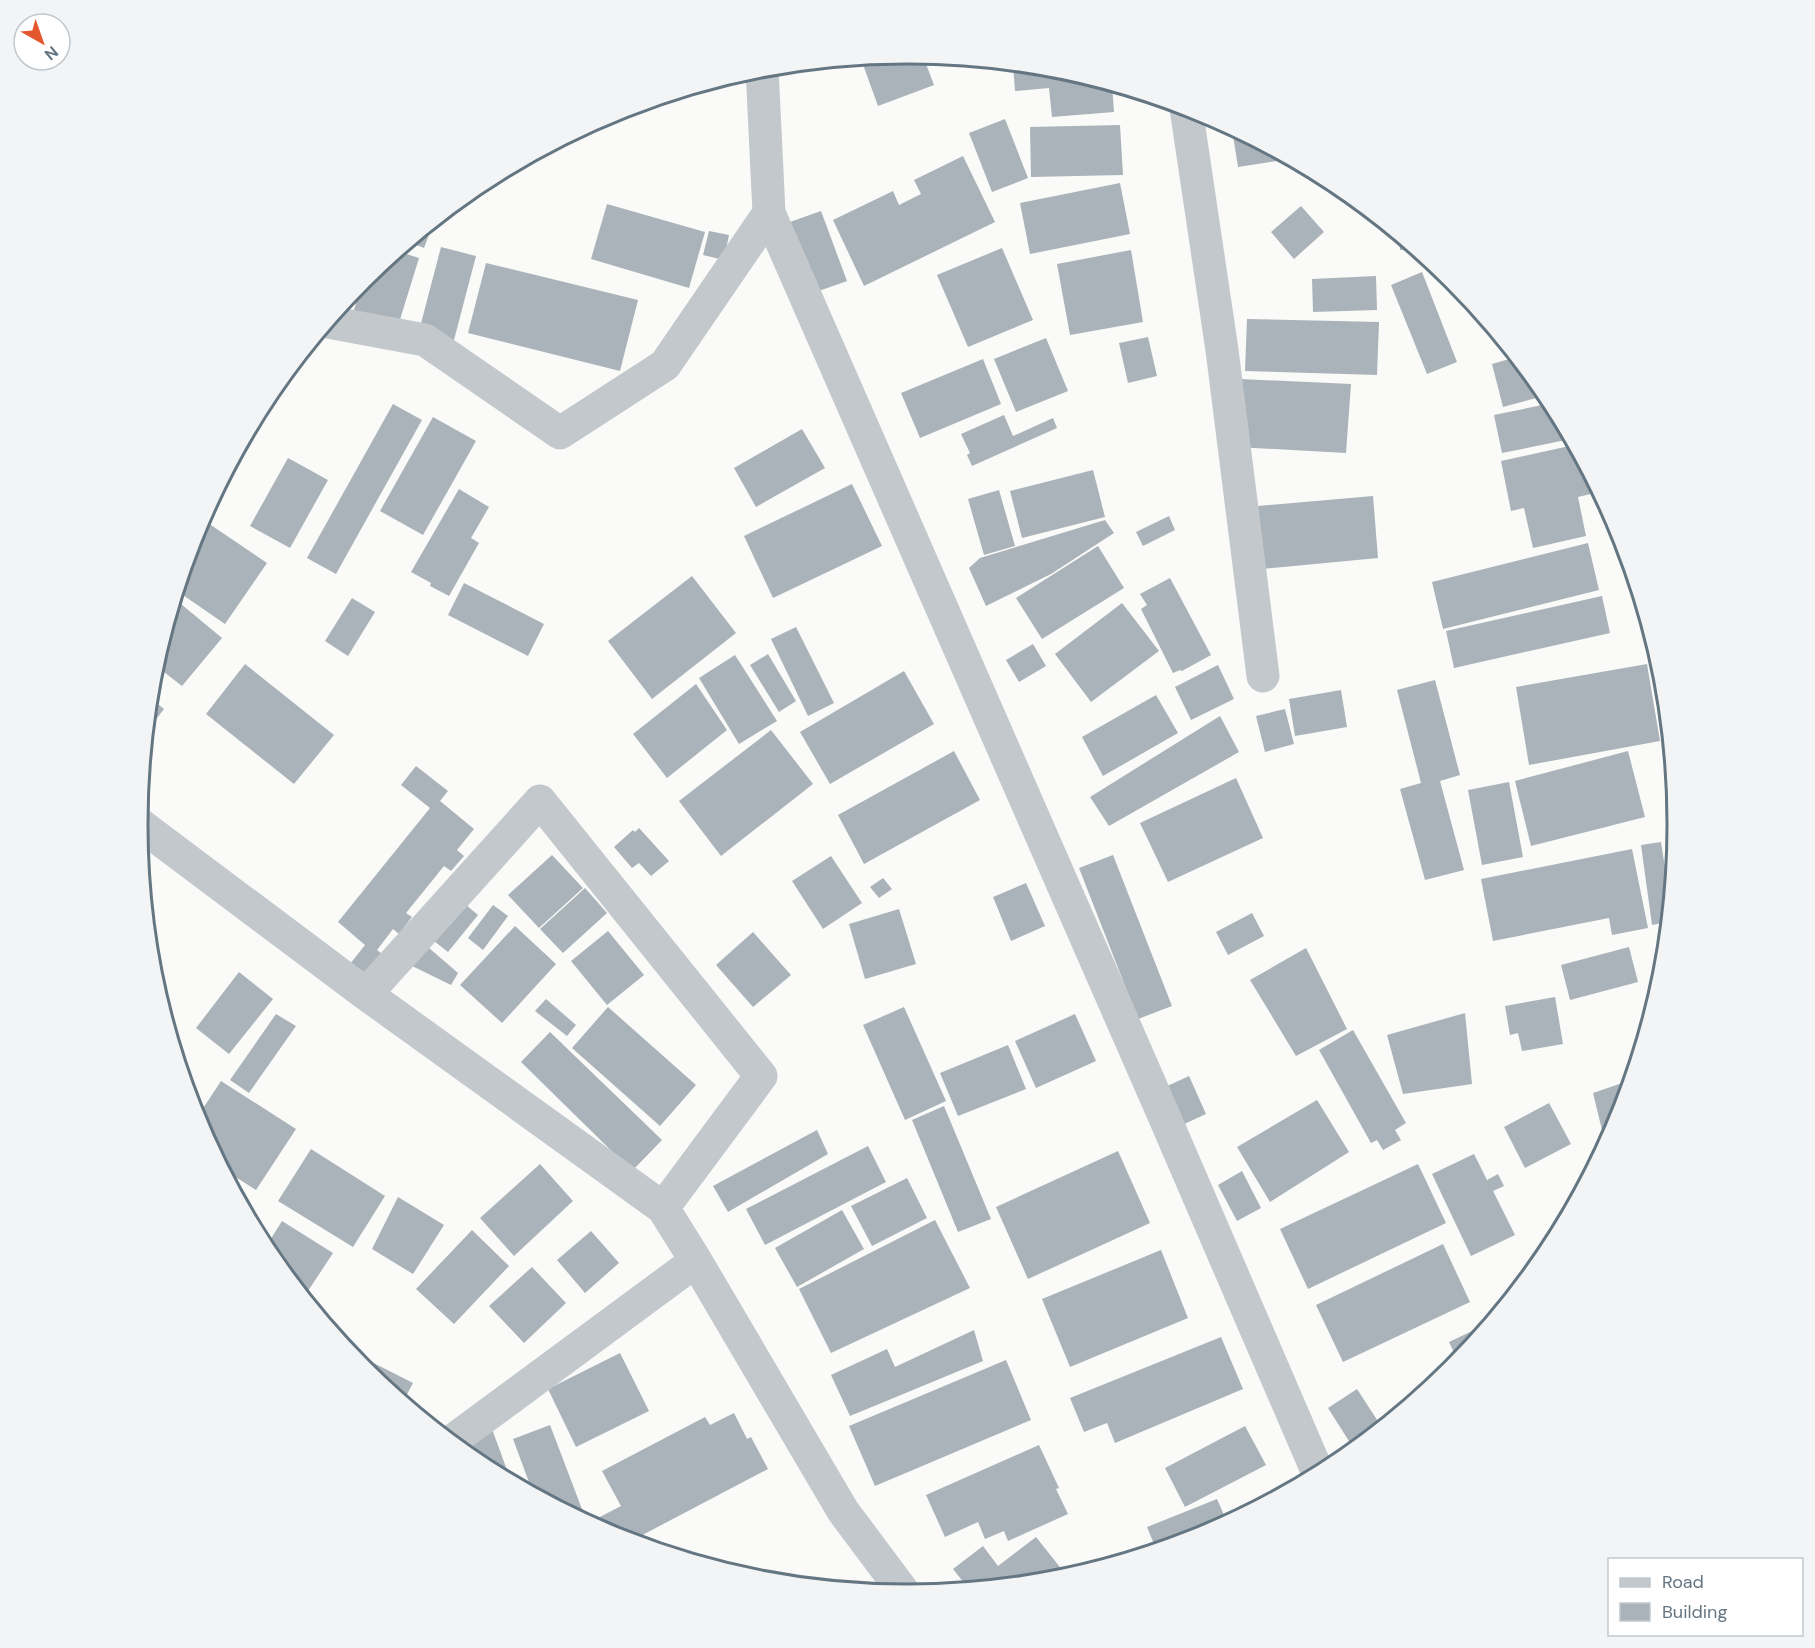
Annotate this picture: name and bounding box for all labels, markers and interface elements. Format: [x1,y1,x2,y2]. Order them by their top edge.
north arrow [12,12,72,72]
text: N [40,41,63,65]
legend [1608,1558,1803,1636]
text: Road [1662,1570,1704,1594]
text: Building [1662,1600,1727,1624]

